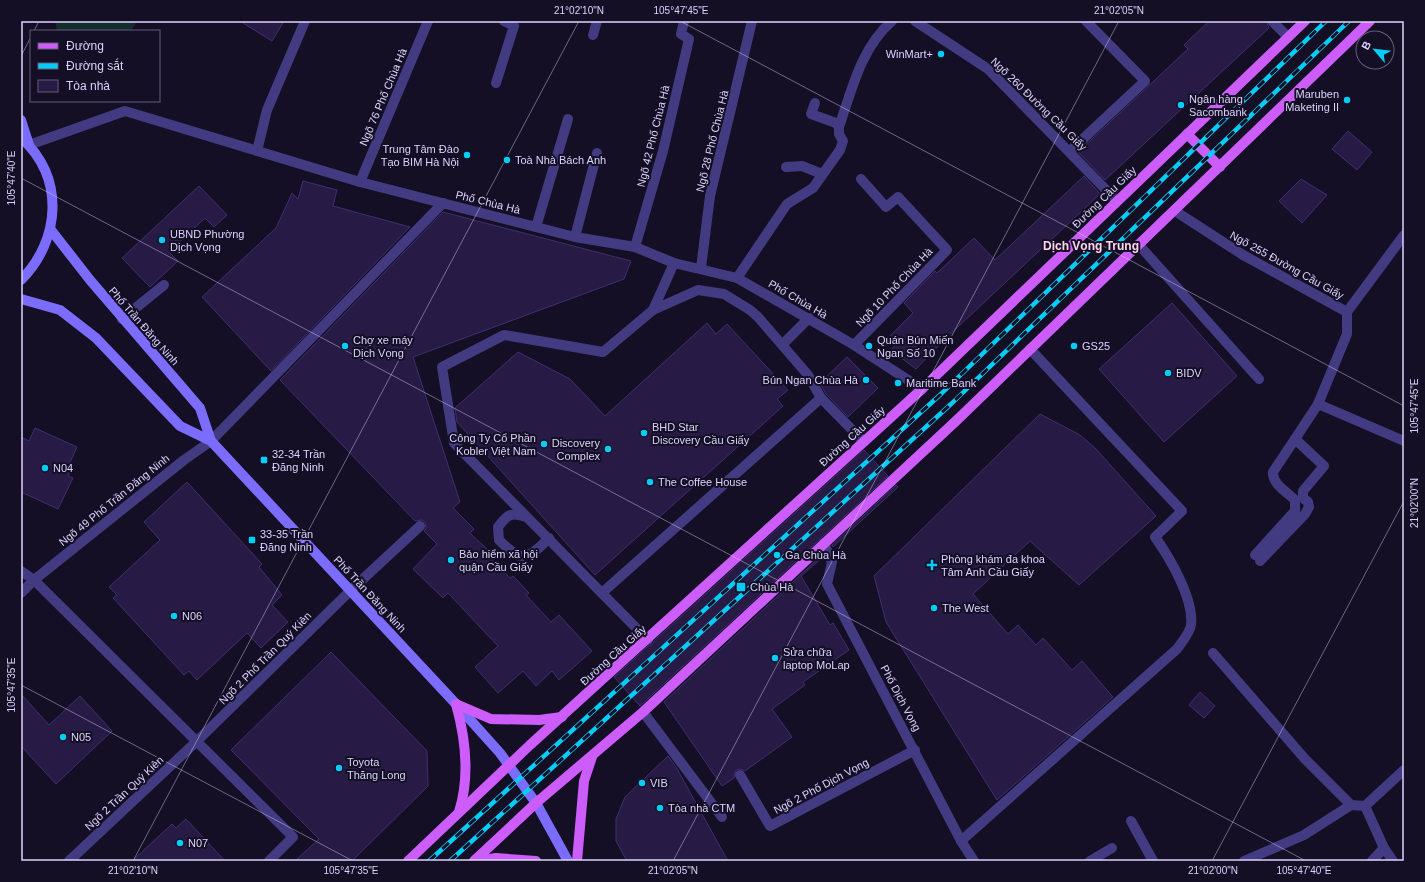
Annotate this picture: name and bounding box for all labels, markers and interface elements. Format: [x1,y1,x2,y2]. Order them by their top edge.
text: 21°02'10"N [554,5,604,16]
text: 105°47'45"E [653,5,709,16]
text: 21°02'05"N [1094,5,1144,16]
legend [30,30,160,102]
north arrow [1355,30,1395,70]
text: Đường [66,39,104,53]
text: B [1359,39,1373,52]
street label: Ngõ 76 Phố Chùa Hà [357,46,409,147]
place label: WinMart+ [886,48,933,60]
marker: WinMart+ [936,49,946,59]
street label: Ngõ 260 Đường Cầu Giấy [989,55,1090,153]
text: Đường sắt [66,58,124,73]
text: Tòa nhà [66,79,110,93]
street label: Ngõ 42 Phố Chùa Hà [635,83,672,188]
street label: Ngõ 28 Phố Chùa Hà [694,88,731,193]
place label: Maruben Maketing II [1285,88,1339,113]
place label: Ngân hàng Sacombank [1189,93,1248,118]
marker: Maruben Maketing II [1342,95,1352,105]
marker: Ngân hàng Sacombank [1176,100,1186,110]
place label: Trung Tâm Đào Tạo BIM Hà Nội [381,143,459,168]
text: 105°47'40"E [6,150,17,206]
marker: Trung Tâm Đào Tạo BIM Hà Nội [462,150,472,160]
place label: Toà Nhà Bách Anh [515,154,606,166]
marker: Toà Nhà Bách Anh [502,155,512,165]
street label: Đường Cầu Giấy [1070,163,1139,230]
street label: Phố Chùa Hà [455,188,522,216]
place label: UBND Phường Dịch Vọng [170,228,245,253]
street label: Ngõ 255 Đường Cầu Giấy [1228,229,1346,302]
marker: UBND Phường Dịch Vọng [157,235,167,245]
district label: Dịch Vọng Trung [1043,239,1139,253]
street label: Ngõ 10 Phố Chùa Hà [853,245,935,329]
street label: Phố Chùa Hà [766,277,830,321]
street label: Phố Trần Đăng Ninh [107,284,181,368]
place label: Chợ xe máy Dịch Vọng [353,334,413,359]
place label: Quán Bún Miến Ngan Số 10 [877,334,953,359]
place label: GS25 [1082,340,1110,352]
marker: Chợ xe máy Dịch Vọng [340,341,350,351]
marker: Quán Bún Miến Ngan Số 10 [864,341,874,351]
marker: GS25 [1069,341,1079,351]
place label: BIDV [1176,367,1202,379]
marker: BIDV [1163,368,1173,378]
place label: Bún Ngan Chùa Hà [763,374,859,386]
marker: Bún Ngan Chùa Hà [861,375,871,385]
place label: Maritime Bank [906,377,977,389]
marker: Maritime Bank [893,378,903,388]
text: 105°47'45"E [1409,378,1420,434]
street label: Đường Cầu Giấy [817,403,887,468]
place label: BHD Star Discovery Cầu Giấy [652,421,750,446]
marker: BHD Star Discovery Cầu Giấy [639,428,649,438]
place label: Công Ty Cổ Phần Kobler Việt Nam [449,432,536,457]
place label: Discovery Complex [552,437,600,462]
marker: Công Ty Cổ Phần Kobler Việt Nam [539,439,549,449]
marker: Discovery Complex [603,444,613,454]
place label: 32-34 Trần Đăng Ninh [272,448,325,473]
street label: Ngõ 49 Phố Trần Đăng Ninh [57,452,171,548]
marker: 32-34 Trần Đăng Ninh [259,455,269,465]
place label: N04 [53,462,73,474]
marker: N04 [40,463,50,473]
place label: The Coffee House [658,476,747,488]
marker: The Coffee House [645,477,655,487]
text: 21°02'00"N [1409,478,1420,528]
place label: 33-35 Trần Đăng Ninh [260,528,313,553]
marker: 33-35 Trần Đăng Ninh [247,535,257,545]
place label: Bảo hiểm xã hội quận Cầu Giấy [459,548,538,573]
place label: Ga Chùa Hà [785,549,847,561]
marker: Ga Chùa Hà [772,550,782,560]
street label: Phố Trần Đăng Ninh [332,553,408,635]
place label: Phòng khám đa khoa Tâm Anh Cầu Giấy [941,553,1046,578]
marker: Bảo hiểm xã hội quận Cầu Giấy [446,555,456,565]
marker: Phòng khám đa khoa Tâm Anh Cầu Giấy [926,559,938,571]
marker: Chùa Hà [735,581,747,593]
place label: Chùa Hà [750,581,794,593]
place label: The West [942,602,989,614]
marker: The West [929,603,939,613]
street label: Ngõ 2 Phố Trần Quý Kiên [216,609,314,707]
place label: N06 [182,610,202,622]
marker: N06 [169,611,179,621]
street label: Đường Cầu Giấy [578,622,648,687]
place label: Sửa chữa laptop MoLap [783,646,850,671]
marker: Sửa chữa laptop MoLap [770,653,780,663]
text: 105°47'35"E [6,657,17,713]
street label: Phố Dịch Vọng [878,663,924,733]
place label: N05 [71,731,91,743]
marker: N05 [58,732,68,742]
street label: Ngõ 2 Trần Quý Kiên [82,754,166,832]
place label: Toyota Thăng Long [347,756,406,781]
street label: Ngõ 2 Phố Dịch Vọng [771,756,871,816]
marker: Toyota Thăng Long [334,763,344,773]
place label: VIB [650,777,668,789]
marker: VIB [637,778,647,788]
place label: Tòa nhà CTM [668,802,735,814]
marker: Tòa nhà CTM [655,803,665,813]
place label: N07 [188,837,208,849]
marker: N07 [175,838,185,848]
text: 21°02'10"N [108,865,158,876]
text: 105°47'35"E [323,865,379,876]
text: 21°02'05"N [648,865,698,876]
text: 21°02'00"N [1188,865,1238,876]
text: 105°47'40"E [1276,865,1332,876]

